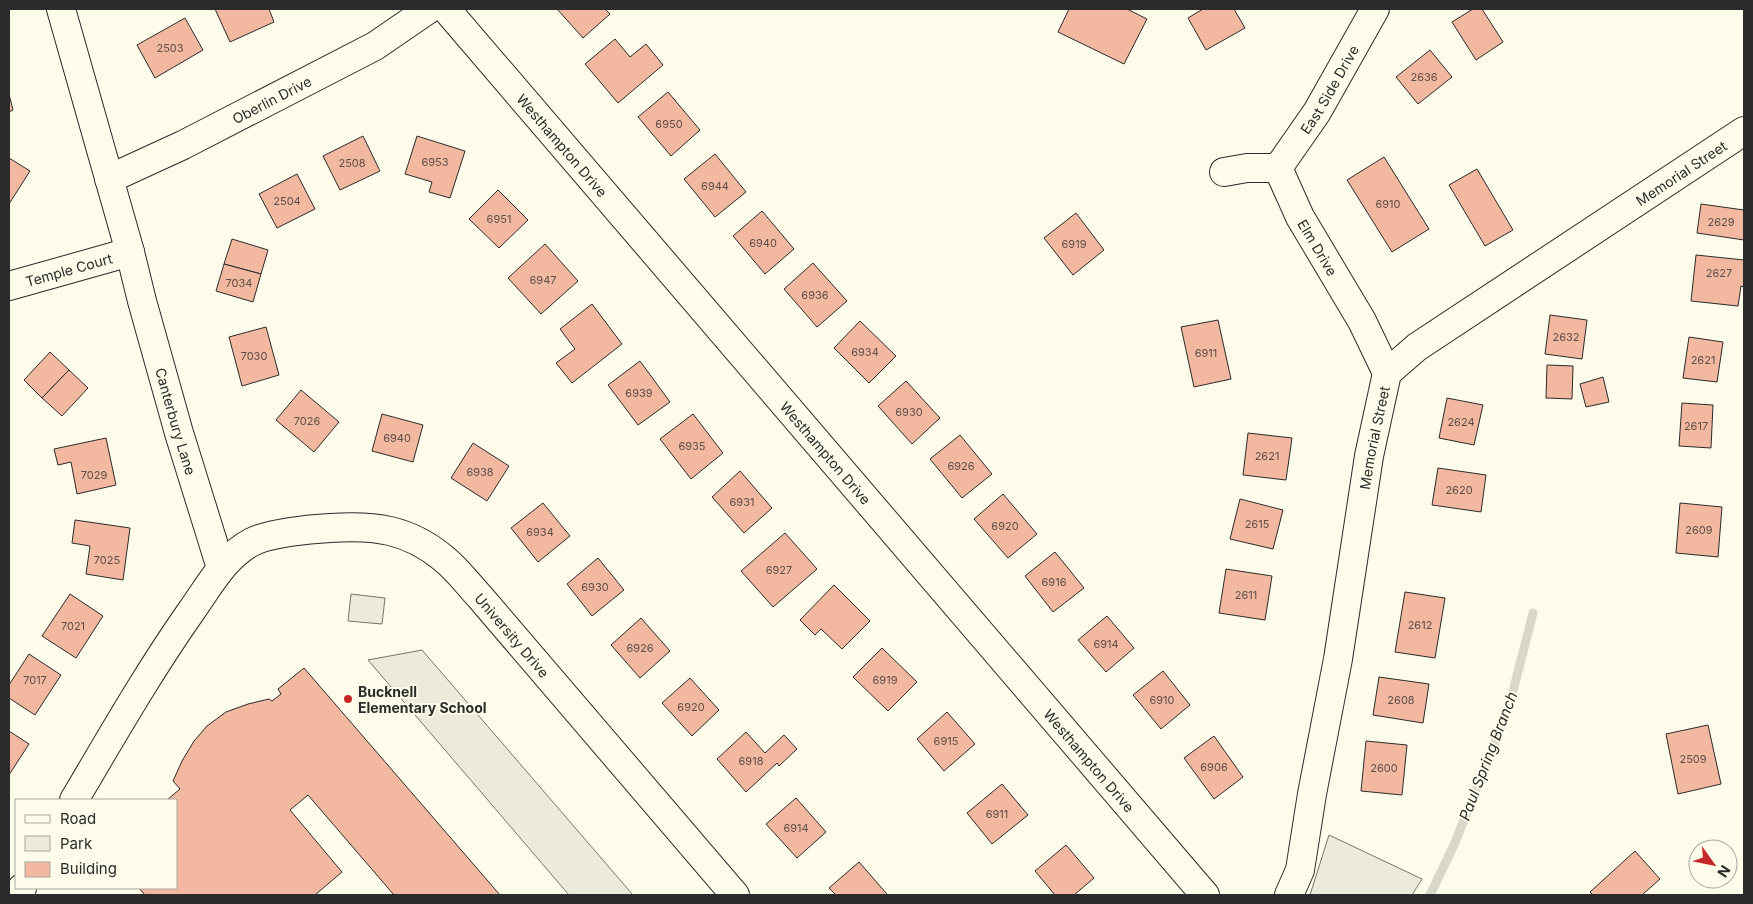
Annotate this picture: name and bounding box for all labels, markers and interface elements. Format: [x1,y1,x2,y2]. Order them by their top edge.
house number: 2503 [156,41,184,55]
street label: East Side Drive [1296,42,1362,137]
house number: 2636 [1410,70,1438,84]
street label: Oberlin Drive [229,72,314,127]
street label: Westhampton Drive [514,90,611,200]
house number: 6950 [655,117,683,131]
street label: Memorial Street [1632,136,1730,209]
house number: 6953 [421,155,449,169]
house number: 2508 [338,156,366,170]
house number: 6944 [701,179,729,193]
house number: 2504 [273,194,301,208]
house number: 6910 [1375,197,1401,211]
house number: 6951 [487,212,511,226]
house number: 2629 [1707,215,1735,229]
street label: Elm Drive [1295,216,1341,279]
house number: 6940 [749,236,777,250]
house number: 6919 [1062,237,1087,251]
street label: Temple Court [23,249,114,290]
house number: 2627 [1706,266,1732,280]
house number: 6947 [530,273,556,287]
house number: 7034 [226,276,252,290]
house number: 6936 [801,288,829,302]
house number: 2632 [1552,330,1580,344]
house number: 6934 [851,345,879,359]
house number: 6911 [1195,346,1217,360]
house number: 7030 [241,349,267,363]
house number: 2621 [1691,353,1715,367]
street label: Canterbury Lane [153,366,200,477]
street label: Memorial Street [1356,384,1393,491]
house number: 6939 [625,386,653,400]
street label: Westhampton Drive [777,398,875,507]
house number: 6930 [895,405,923,419]
house number: 7026 [294,414,320,428]
house number: 2624 [1447,415,1475,429]
house number: 2617 [1684,419,1708,433]
house number: 6940 [383,431,411,445]
house number: 6935 [678,439,706,453]
house number: 2621 [1255,449,1279,463]
house number: 6926 [947,459,975,473]
house number: 6938 [466,465,494,479]
house number: 7029 [81,468,107,482]
house number: 2620 [1445,483,1473,497]
house number: 6931 [730,495,754,509]
house number: 2615 [1245,517,1270,531]
house number: 6920 [991,519,1019,533]
house number: 2609 [1685,523,1713,537]
house number: 6934 [526,525,554,539]
house number: 7025 [94,553,121,567]
house number: 6927 [766,563,792,577]
house number: 6916 [1042,575,1067,589]
house number: 6930 [581,580,609,594]
house number: 2611 [1235,588,1257,602]
street label: University Drive [472,589,553,680]
house number: 2612 [1408,618,1432,632]
house number: 7021 [61,619,85,633]
house number: 6914 [1093,637,1119,651]
house number: 6926 [626,641,654,655]
house number: 7017 [23,673,47,687]
house number: 6919 [873,673,898,687]
place label: Bucknell Elementary School [358,683,487,716]
water label: Paul Spring Branch [1455,689,1521,823]
marker: Bucknell Elementary School [342,693,354,705]
house number: 6910 [1149,693,1175,707]
house number: 2608 [1387,693,1415,707]
house number: 6920 [677,700,705,714]
street label: Westhampton Drive [1041,705,1138,815]
house number: 6915 [934,734,959,748]
house number: 2509 [1679,752,1707,766]
house number: 6918 [739,754,764,768]
house number: 6906 [1200,760,1228,774]
house number: 2600 [1370,761,1398,775]
legend [15,799,178,889]
house number: 6911 [986,807,1008,821]
text: Road [60,809,96,828]
house number: 6914 [783,821,809,835]
text: Park [60,834,93,853]
north arrow [1688,839,1738,889]
text: Building [60,859,117,878]
text: N [1714,862,1734,880]

